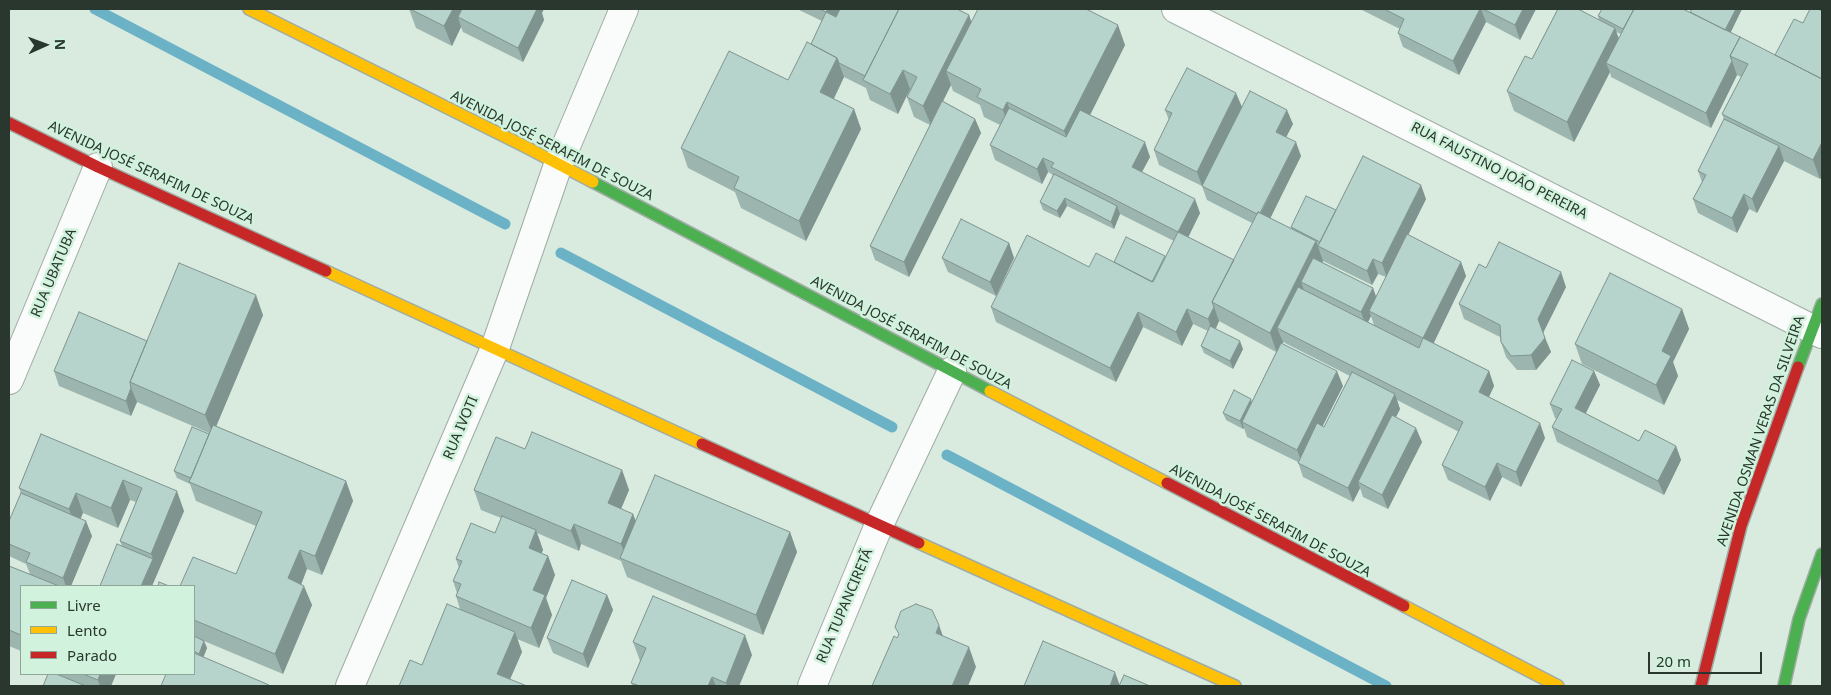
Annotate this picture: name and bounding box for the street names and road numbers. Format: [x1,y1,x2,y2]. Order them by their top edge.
street label: AVENIDA JOSÉ SERAFIM DE SOUZA [448,87,656,205]
street label: AVENIDA JOSÉ SERAFIM DE SOUZA [45,118,257,228]
street label: RUA FAUSTINO JOÃO PEREIRA [1408,119,1590,223]
street label: RUA UBATUBA [28,226,80,320]
street label: AVENIDA JOSÉ SERAFIM DE SOUZA [808,273,1014,393]
street label: AVENIDA OSMAN VERAS DA SILVEIRA [1714,313,1808,549]
street label: RUA IVOTI [440,394,482,462]
street label: AVENIDA JOSÉ SERAFIM DE SOUZA [1167,461,1373,581]
street label: RUA TUPANCIRETÃ [813,546,877,666]

